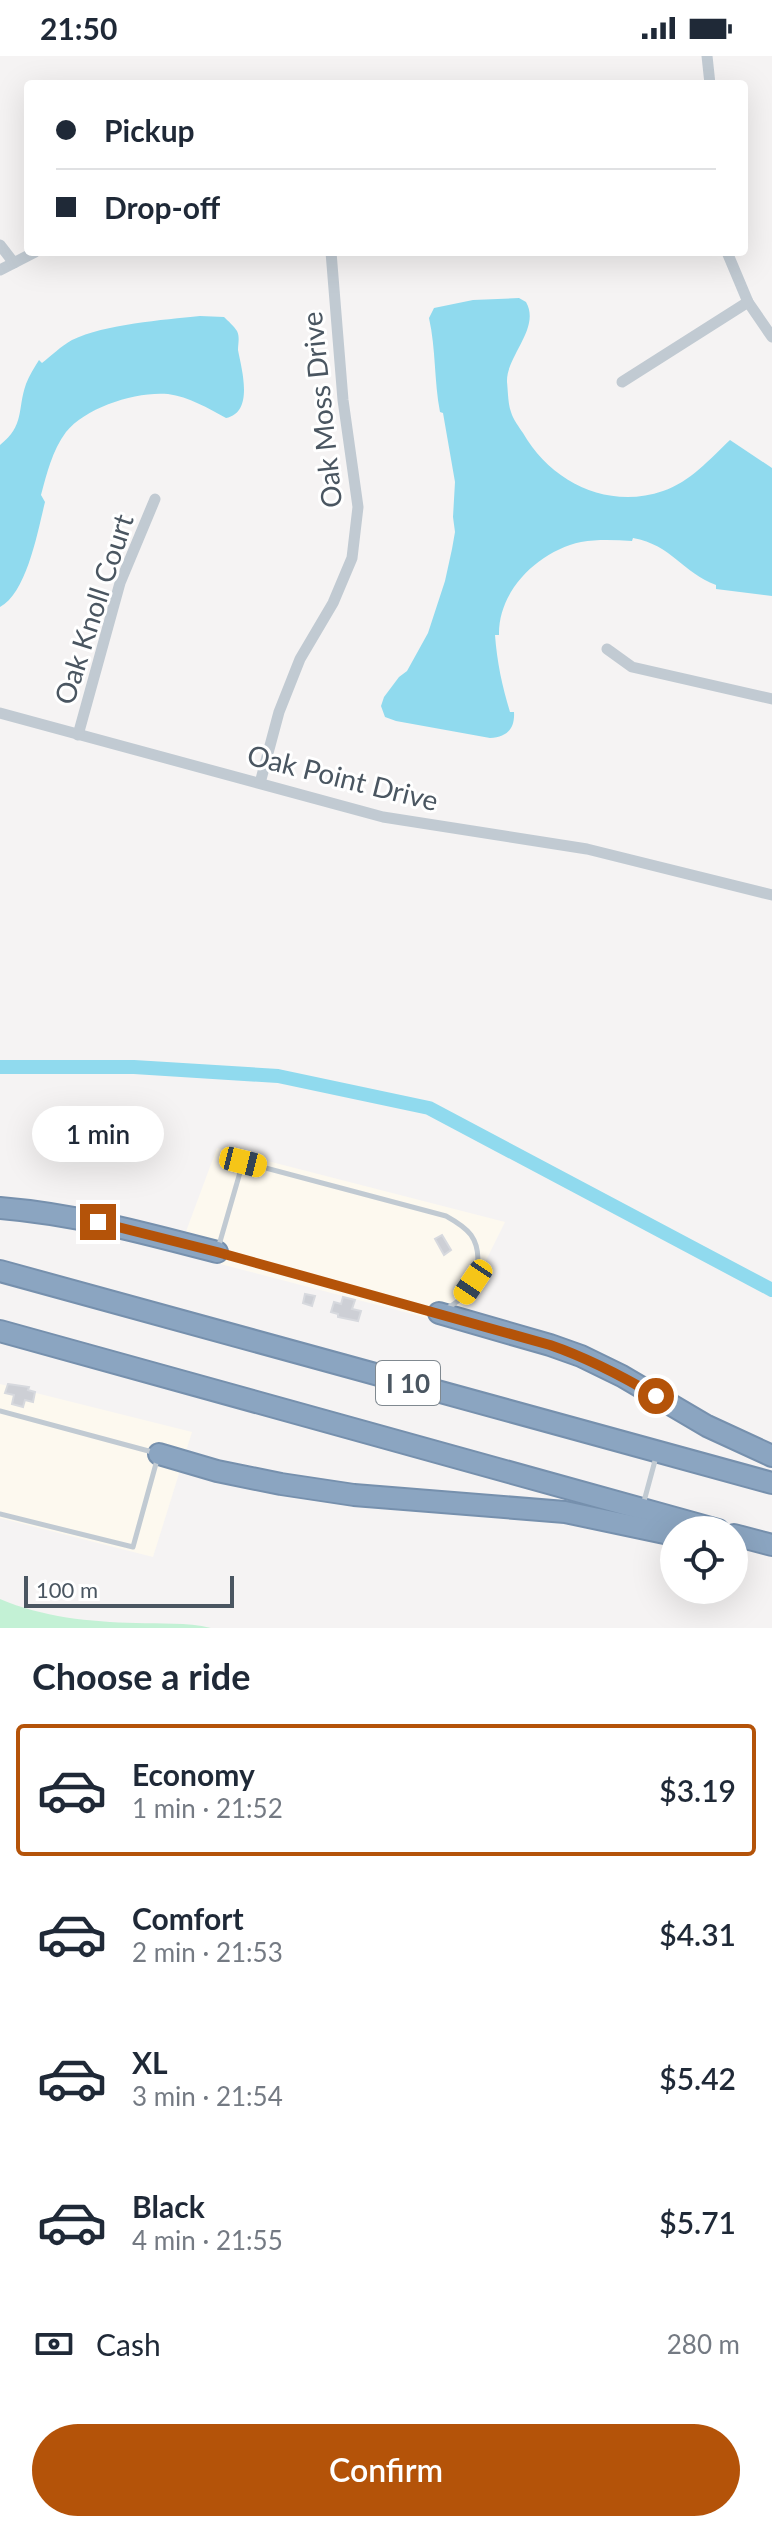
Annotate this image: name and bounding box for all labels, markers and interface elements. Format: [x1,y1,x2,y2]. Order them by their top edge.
text: 21:50 [40,10,117,46]
text: Pickup [104,112,195,148]
text: Drop-off [104,189,220,225]
street label: Oak Moss Drive [294,310,348,510]
street label: Oak Knoll Court [46,510,140,708]
street label: Oak Point Drive [244,737,442,817]
callout: 1 min [32,1106,164,1162]
text: 1 min [66,1118,130,1150]
car [217,1145,269,1179]
route end [80,1204,116,1240]
car [450,1255,496,1309]
road number: I 10 [376,1361,440,1405]
route start [638,1378,674,1414]
map controls [660,1516,748,1604]
button: locate [660,1516,748,1604]
scale bar [24,1572,234,1608]
text: 100 m [36,1576,98,1603]
text: Choose a ride [32,1654,251,1698]
icon: car [36,1754,108,1826]
text: Economy [132,1756,255,1792]
text: $3.19 [659,1772,736,1808]
text: 1 min · 21:52 [132,1792,283,1824]
icon: car [36,1898,108,1970]
text: Comfort [132,1900,244,1936]
text: $4.31 [659,1916,736,1952]
text: 2 min · 21:53 [132,1936,283,1968]
icon: car [36,2042,108,2114]
text: XL [132,2044,168,2080]
text: $5.42 [659,2060,736,2096]
text: 3 min · 21:54 [132,2080,283,2112]
icon: car [36,2186,108,2258]
text: Black [132,2188,205,2224]
text: $5.71 [659,2204,736,2240]
text: 4 min · 21:55 [132,2224,283,2256]
icon: cash [32,2322,76,2366]
text: Cash [96,2326,161,2362]
text: 280 m [667,2328,740,2360]
button: Confirm [32,2424,740,2516]

